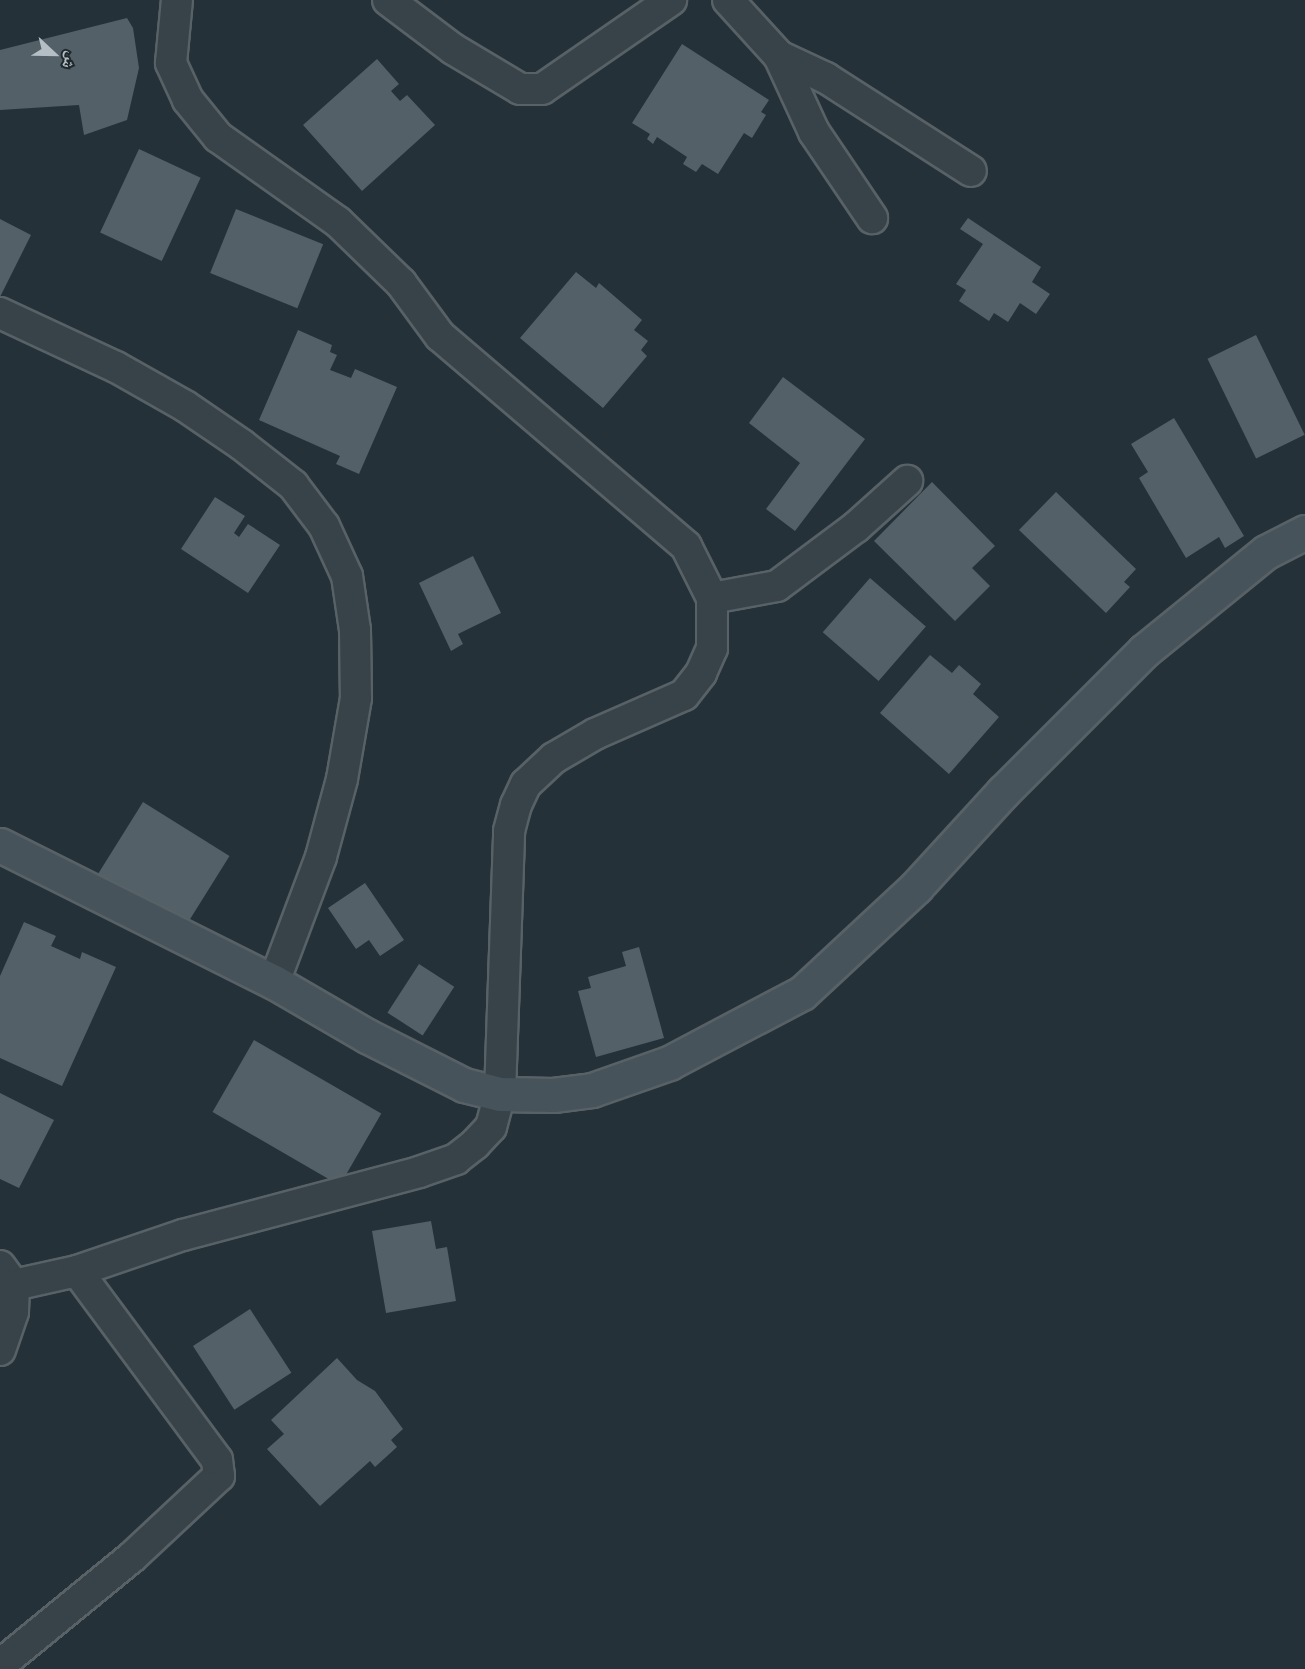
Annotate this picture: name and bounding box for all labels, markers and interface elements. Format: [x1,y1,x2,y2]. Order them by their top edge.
north arrow [24,24,84,84]
text: ش [58,49,83,72]

